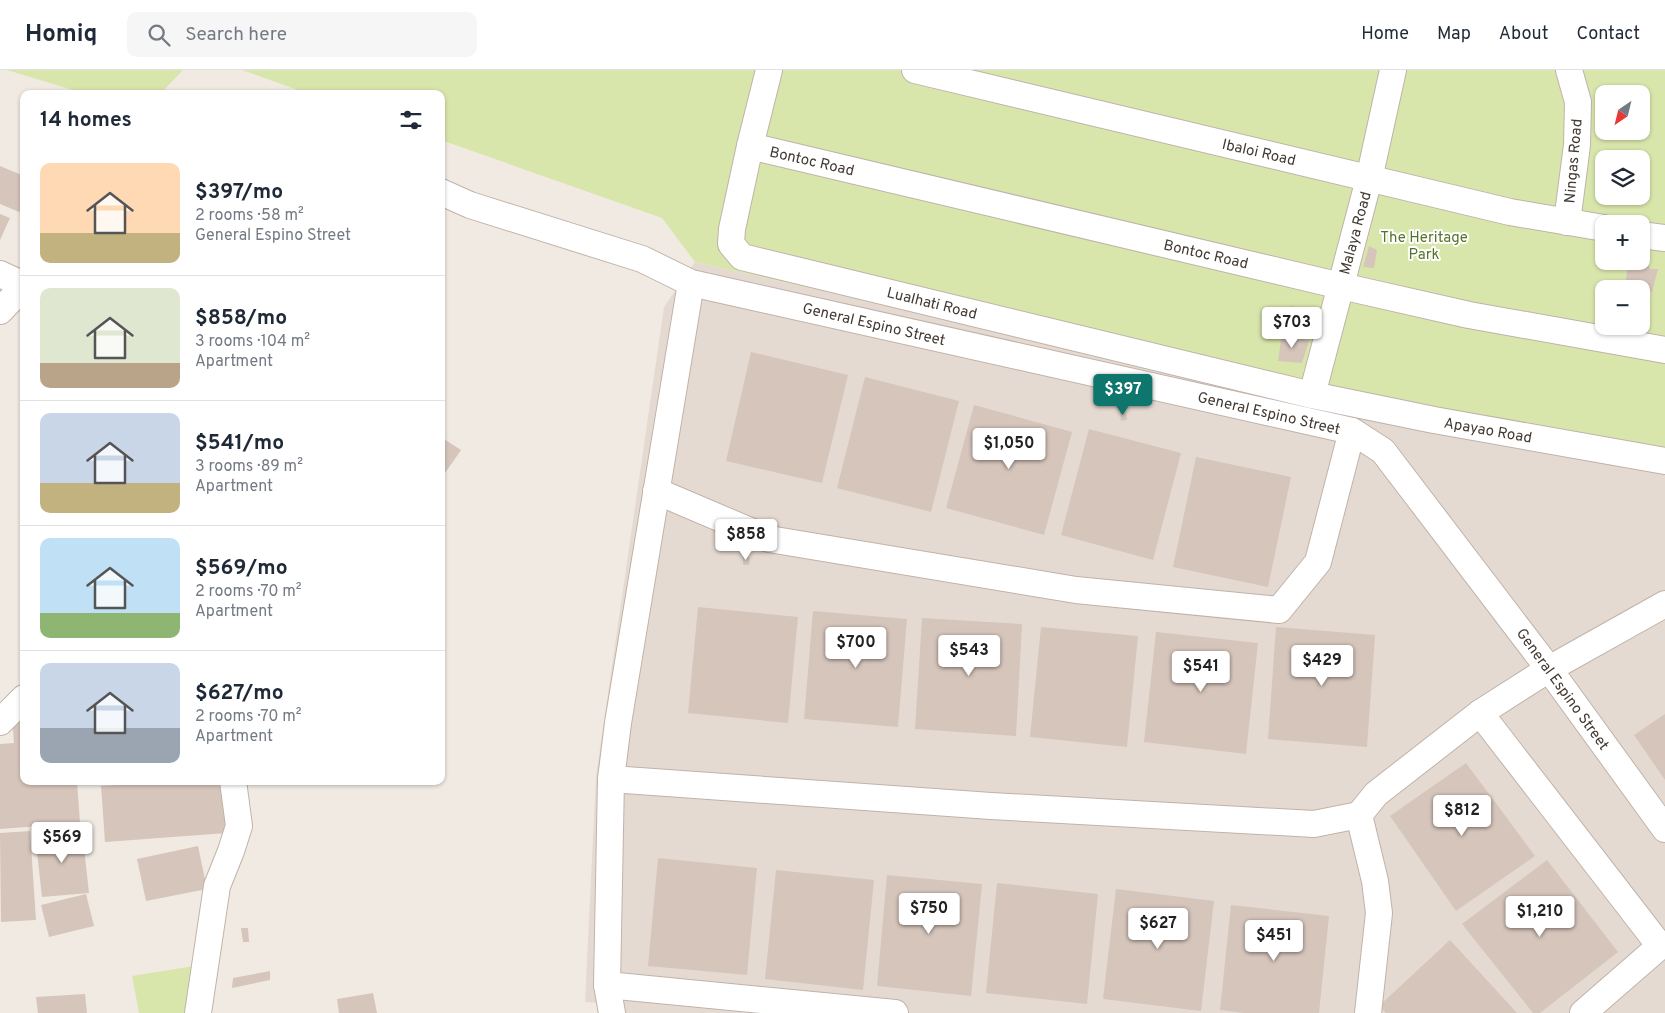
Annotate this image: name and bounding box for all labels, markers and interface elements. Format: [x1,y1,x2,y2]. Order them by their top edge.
search box [127,12,477,57]
text: Homiq [25,20,97,50]
icon: search [145,21,173,49]
text: Search here [185,23,287,47]
text: Home [1361,23,1409,46]
text: Map [1437,23,1471,46]
text: About [1499,23,1548,46]
text: Contact [1576,23,1640,46]
north arrow [1595,85,1650,140]
map controls [1595,85,1650,335]
icon: filters [397,106,425,134]
text: 14 homes [40,107,132,134]
street label: Ningas Road [1561,118,1588,204]
street label: Ibaloi Road [1220,136,1297,171]
street label: Bontoc Road [767,143,856,181]
button: layers [1595,150,1650,205]
text: $397/mo [195,179,283,206]
icon: home [80,183,140,243]
street label: Malaya Road [1336,190,1377,277]
text: 2 rooms · 58 m² [195,206,304,226]
button: + [1595,215,1650,270]
text: General Espino Street [195,226,351,246]
park label: The Heritage Park [1380,229,1468,265]
street label: Bontoc Road [1161,236,1250,274]
button: − [1595,280,1650,335]
street label: Lualhati Road [885,284,979,325]
street label: General Espino Street [800,300,947,351]
text: $858/mo [195,305,287,332]
pin: $703 [1262,306,1322,349]
icon: home [80,308,140,368]
text: $703 [1273,313,1311,333]
text: 3 rooms · 104 m² [195,332,310,352]
text: Apartment [195,352,273,372]
pin: $397 [1093,374,1153,416]
text: $397 [1104,380,1142,400]
street label: General Espino Street [1195,389,1342,440]
street label: Apayao Road [1442,414,1533,449]
pin: $1,050 [968,428,1050,470]
text: $541/mo [195,430,284,457]
icon: home [80,433,140,493]
text: $1,050 [984,434,1034,454]
text: 3 rooms · 89 m² [195,457,303,477]
text: Apartment [195,477,273,497]
pin: $858 [716,518,776,561]
text: $858 [726,525,766,545]
text: $569/mo [195,555,288,582]
icon: home [80,558,140,618]
text: 2 rooms · 70 m² [195,582,302,602]
text: Apartment [195,602,273,622]
street label: General Espino Street [1511,625,1612,755]
pin: $700 [826,626,886,669]
text: $700 [836,633,876,653]
pin: $543 [939,634,999,677]
text: $543 [949,641,989,661]
pin: $429 [1292,644,1352,687]
pin: $541 [1171,650,1231,693]
text: $429 [1302,651,1342,671]
text: $541 [1183,657,1219,677]
text: $627/mo [195,680,284,707]
icon: home [80,683,140,743]
text: 2 rooms · 70 m² [195,707,302,727]
text: Apartment [195,727,273,747]
pin: $812 [1432,794,1492,837]
text: $812 [1444,801,1480,821]
pin: $569 [32,822,92,864]
text: $569 [42,828,82,848]
pin: $750 [899,892,959,935]
pin: $1,210 [1499,896,1581,938]
text: $750 [910,899,948,919]
text: $1,210 [1517,902,1563,922]
pin: $627 [1128,908,1188,950]
text: $627 [1139,914,1177,934]
pin: $451 [1244,920,1304,962]
text: $451 [1256,926,1292,946]

